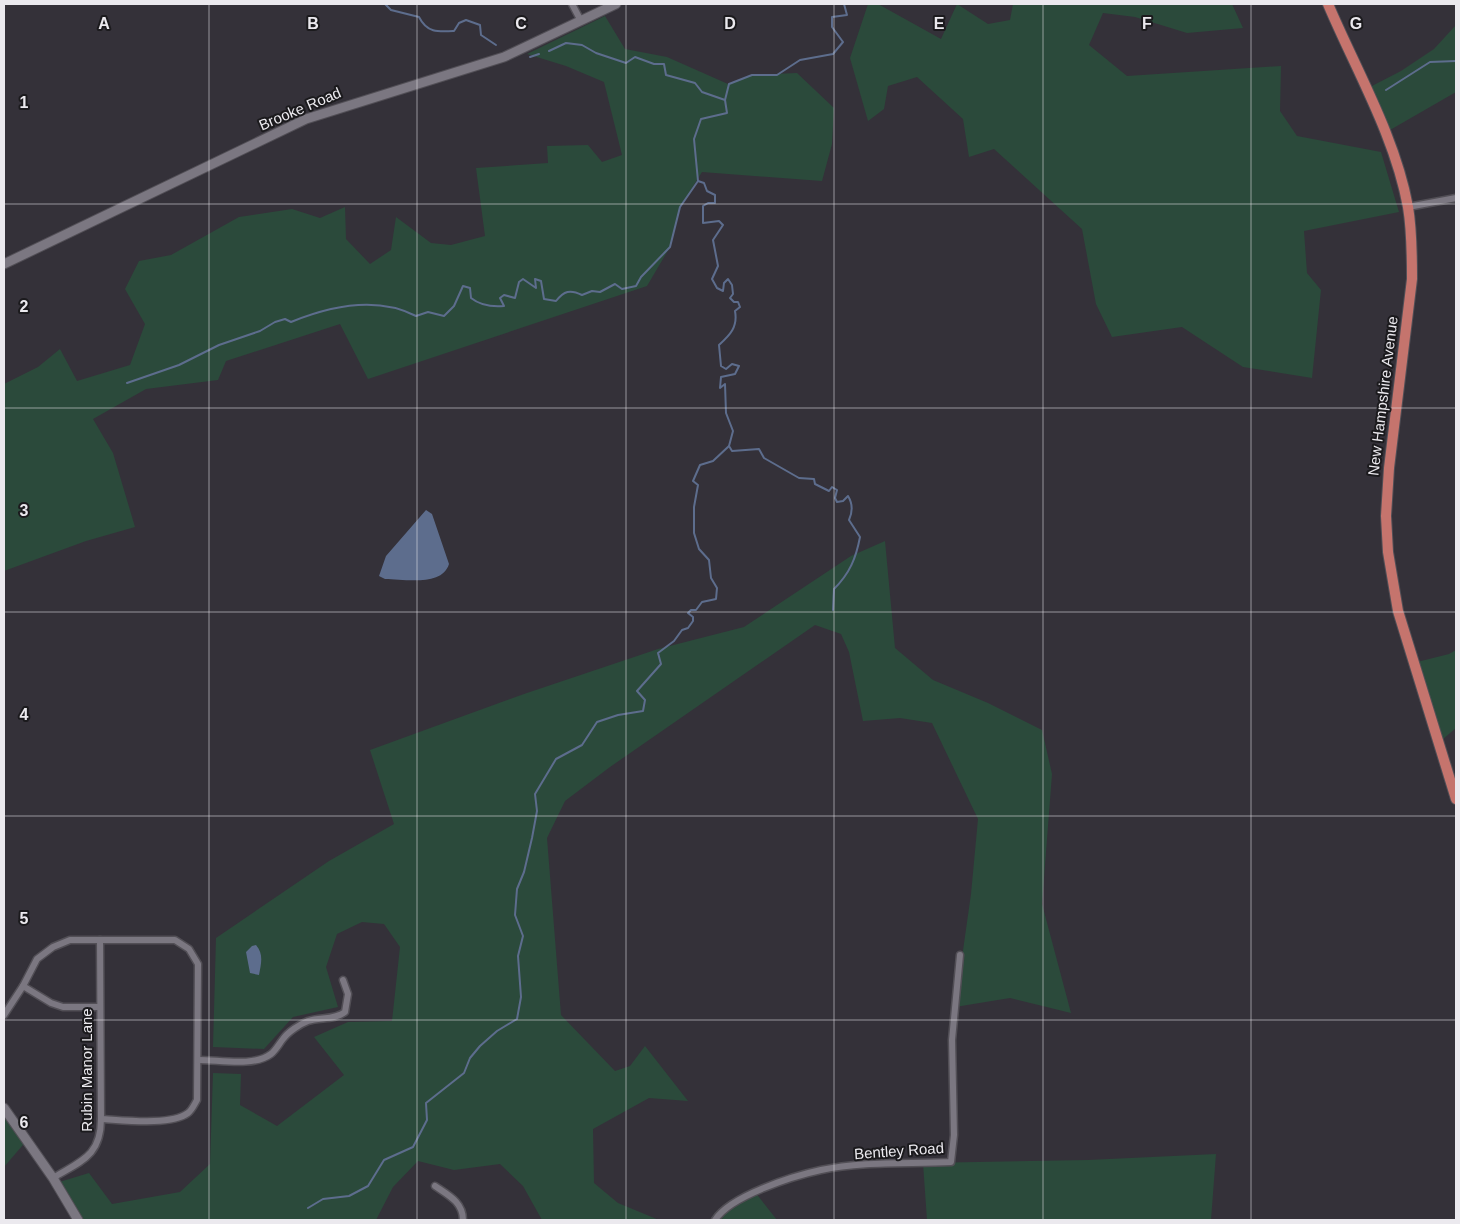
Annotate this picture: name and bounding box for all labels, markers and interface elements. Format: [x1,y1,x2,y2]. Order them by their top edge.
text: A [98,15,110,32]
text: B [307,15,319,32]
text: C [515,15,527,32]
text: D [724,15,736,32]
text: E [934,15,945,32]
text: F [1142,15,1152,32]
text: G [1350,15,1362,32]
street label: Brooke Road [256,84,343,133]
text: 1 [20,94,29,111]
text: 2 [20,298,29,315]
street label: New Hampshire Avenue [1364,315,1401,477]
text: 3 [20,502,29,519]
text: 4 [20,706,29,723]
text: 5 [20,910,29,927]
street label: Rubin Manor Lane [78,1008,95,1132]
text: 6 [20,1114,29,1131]
street label: Bentley Road [853,1139,944,1162]

